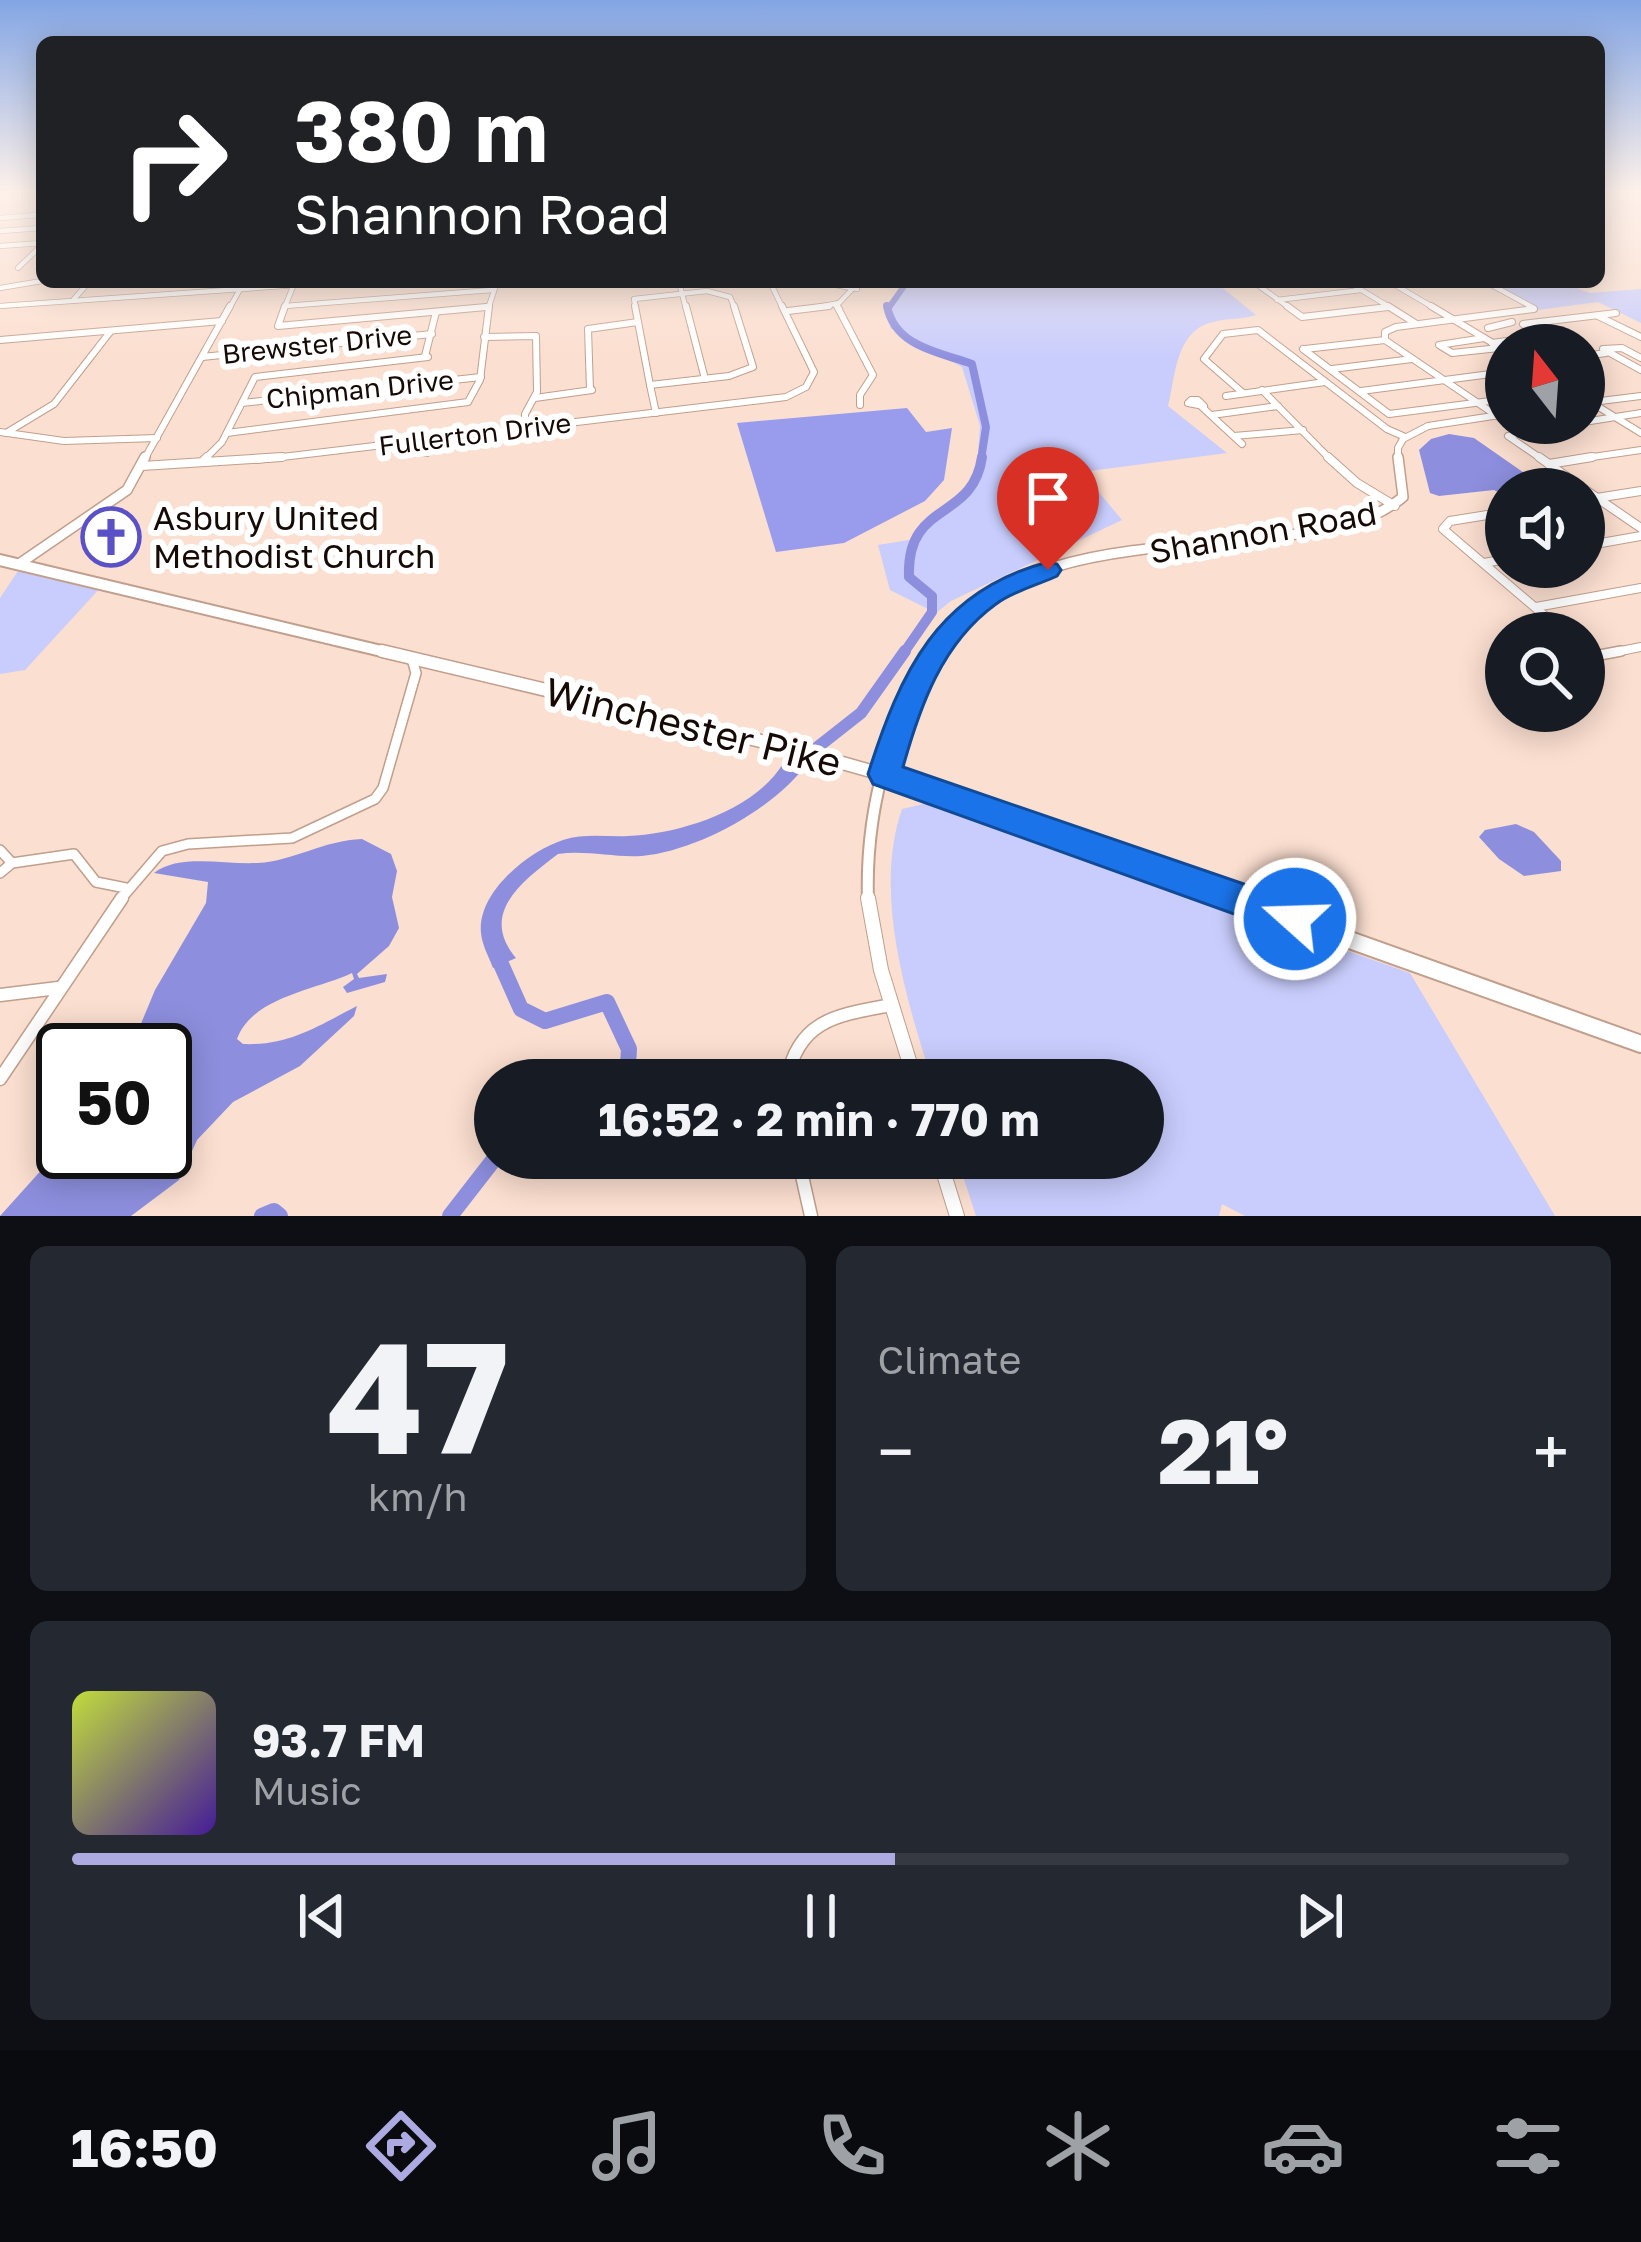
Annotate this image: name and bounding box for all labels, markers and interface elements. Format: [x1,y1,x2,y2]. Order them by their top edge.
text: 380 m [294,80,548,180]
icon: right [96,84,252,240]
text: Shannon Road [294,181,670,246]
street label: Brewster Drive [220,318,413,370]
north arrow [1485,324,1605,444]
map controls [1485,324,1605,732]
street label: Chipman Drive [265,363,455,415]
street label: Fullerton Drive [377,406,573,462]
pin [997,447,1099,570]
icon: arrive [1015,465,1081,531]
button: sound [1485,468,1605,588]
street label: Shannon Road [1146,492,1379,571]
place label: Asbury United Methodist Church [153,498,435,575]
church icon: Asbury United Methodist Church [80,506,142,568]
button: search [1485,612,1605,732]
street label: Winchester Pike [540,667,846,786]
position arrow [1232,856,1358,982]
speed limit sign: 50 [36,1023,192,1179]
text: 16:52 · 2 min · 770 m [598,1092,1040,1146]
text: 47 [326,1301,509,1488]
text: Climate [878,1336,1021,1383]
text: 21° [1158,1396,1288,1504]
text: − [878,1411,914,1491]
text: + [1533,1411,1569,1491]
text: km/h [368,1473,467,1520]
text: 93.7 FM [252,1713,425,1767]
text: Music [252,1767,362,1814]
icon: previous [289,1883,355,1949]
icon: pause [788,1883,854,1949]
icon: next [1287,1883,1353,1949]
icon: directions [359,2104,443,2188]
icon: music [585,2104,669,2188]
icon: phone [810,2104,894,2188]
icon: climate [1036,2104,1120,2188]
icon: car [1261,2104,1345,2188]
icon: filters [1486,2104,1570,2188]
text: 16:50 [71,2114,218,2179]

